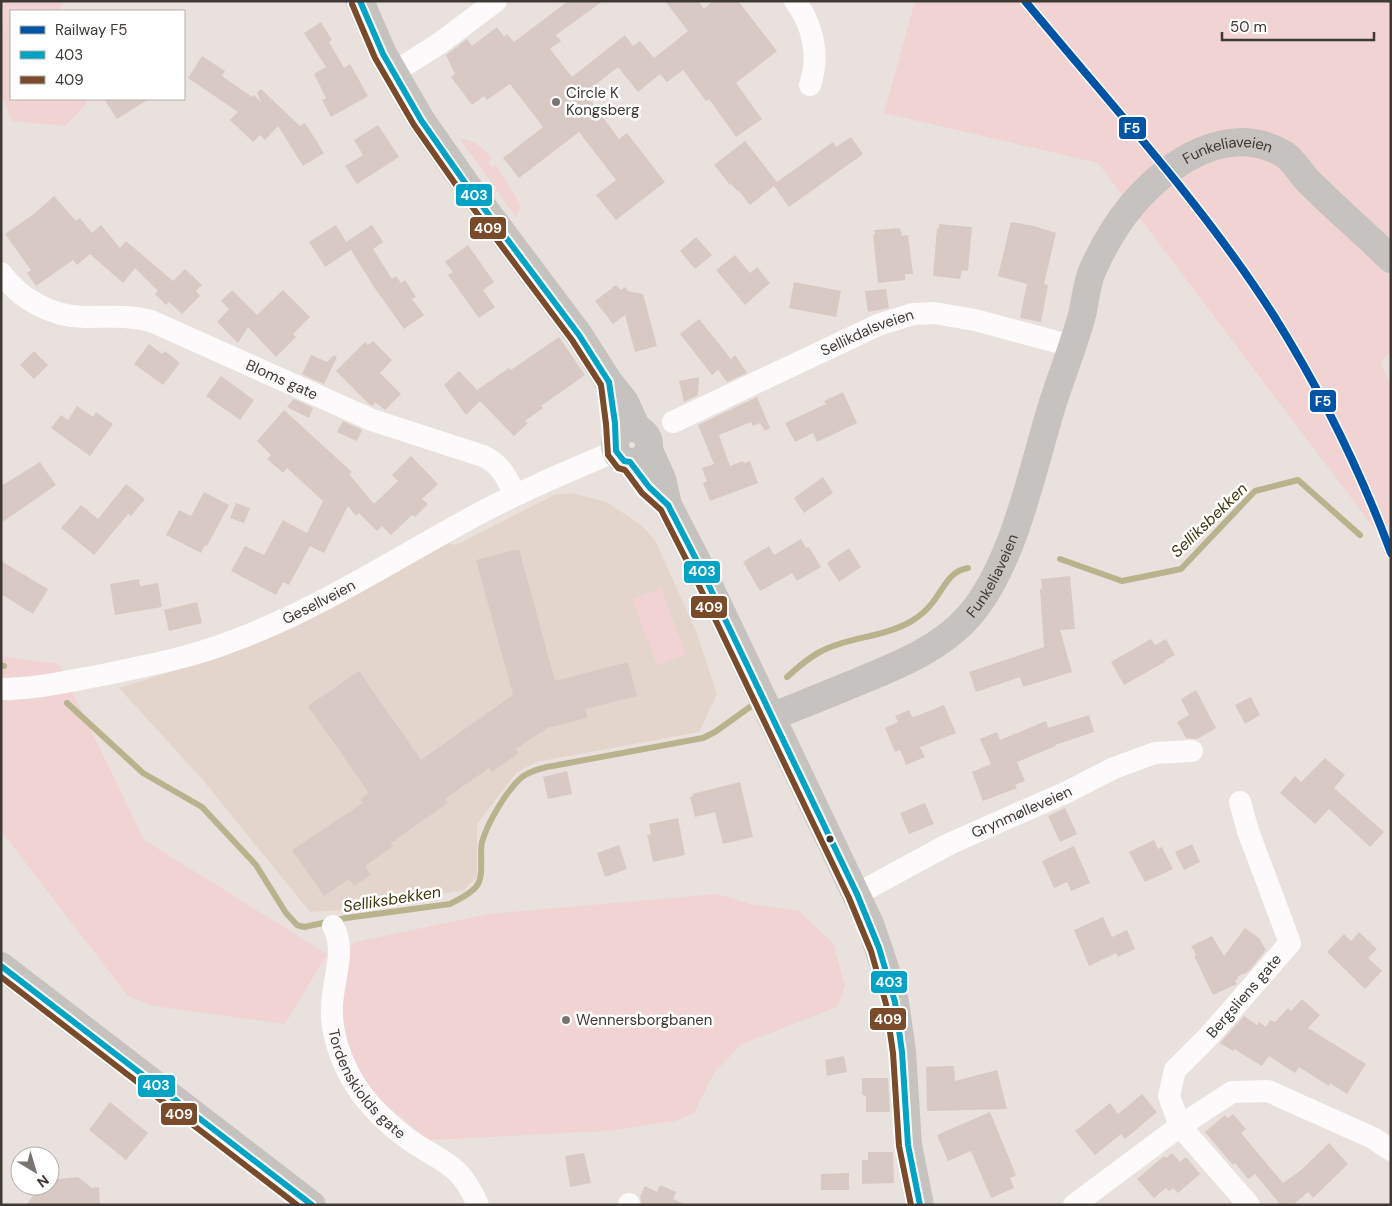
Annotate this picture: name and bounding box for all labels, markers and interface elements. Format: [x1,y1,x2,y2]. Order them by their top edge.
legend [10,10,185,100]
scale bar [1222,10,1374,42]
text: 50 m [1230,17,1267,37]
text: Railway F5 [55,20,127,40]
text: 403 [55,45,83,65]
text: 409 [55,70,84,90]
place label: Circle K Kongsberg [566,83,639,120]
marker: Circle K Kongsberg [550,96,562,108]
line badge: F5 [1118,116,1147,140]
text: F5 [1124,119,1140,137]
street label: Funkeliaveien [1179,132,1275,169]
line badge: 403 [455,183,493,207]
text: 403 [460,186,488,204]
line badge: 409 [469,216,507,240]
text: 409 [474,219,502,237]
street label: Sellikdalsveien [817,304,916,361]
street label: Bloms gate [243,355,321,404]
line badge: F5 [1309,389,1337,413]
text: F5 [1315,392,1331,410]
water label: Selliksbekken [1166,478,1252,562]
street label: Funkeliaveien [962,531,1023,622]
line badge: 403 [683,560,721,584]
text: 403 [688,562,716,580]
street label: Gesellveien [279,575,359,629]
line badge: 409 [690,595,728,619]
text: 409 [695,598,723,616]
street label: Grynmølleveien [968,781,1075,843]
unlabelled marker [825,834,835,844]
water label: Selliksbekken [342,881,442,917]
street label: Bergsliens gate [1202,950,1286,1042]
line badge: 403 [870,970,908,994]
text: 403 [875,973,903,991]
line badge: 409 [869,1007,907,1031]
place label: Wennersborgbanen [576,1010,712,1030]
text: 409 [874,1010,902,1028]
marker: Wennersborgbanen [560,1014,572,1026]
street label: Tordenskiolds gate [324,1027,410,1144]
line badge: 403 [137,1074,176,1098]
text: 403 [142,1076,170,1094]
line badge: 409 [160,1102,198,1126]
text: 409 [165,1105,193,1123]
north arrow [10,1146,60,1196]
text: N [33,1171,53,1191]

